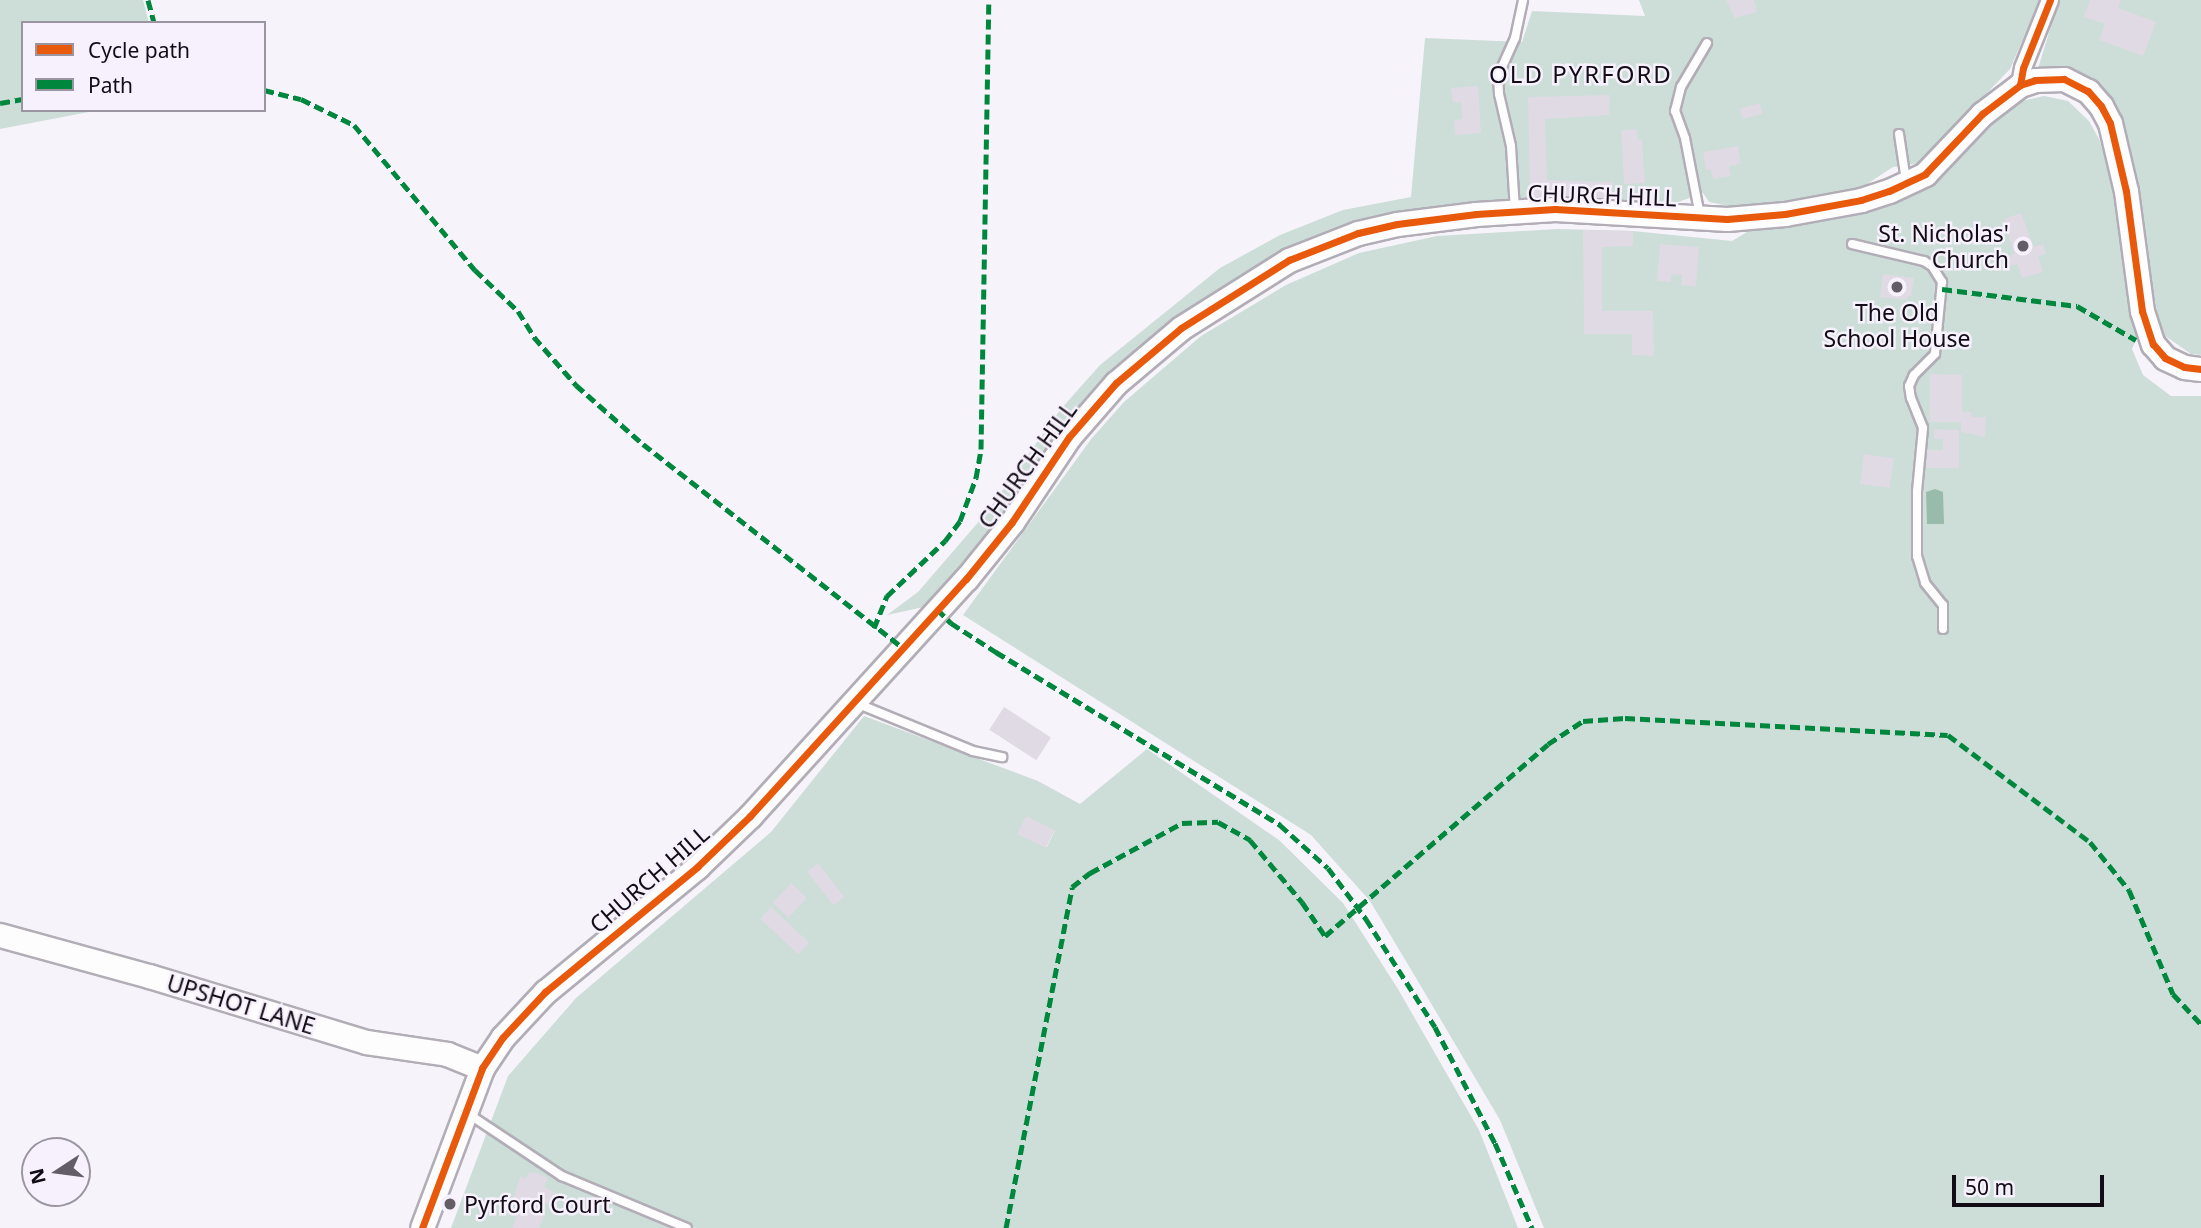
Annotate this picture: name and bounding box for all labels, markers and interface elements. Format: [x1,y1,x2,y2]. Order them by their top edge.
legend [21,21,266,112]
text: Cycle path [88,36,190,64]
district label: OLD PYRFORD [1490,60,1672,88]
text: Path [88,71,133,99]
street label: CHURCH HILL [1527,179,1677,211]
place label: St. Nicholas' Church [1878,219,2009,273]
marker: St. Nicholas' Church [2015,238,2031,254]
marker: The Old School House [1889,279,1905,295]
place label: The Old School House [1824,298,1970,352]
street label: CHURCH HILL [972,397,1082,533]
street label: CHURCH HILL [584,820,714,938]
street label: UPSHOT LANE [164,968,318,1040]
north arrow [21,1137,91,1207]
scale bar [1956,1162,2108,1206]
text: N [23,1166,52,1187]
text: 50 m [1965,1173,2014,1201]
place label: Pyrford Court [464,1190,611,1218]
marker: Pyrford Court [442,1196,458,1212]

